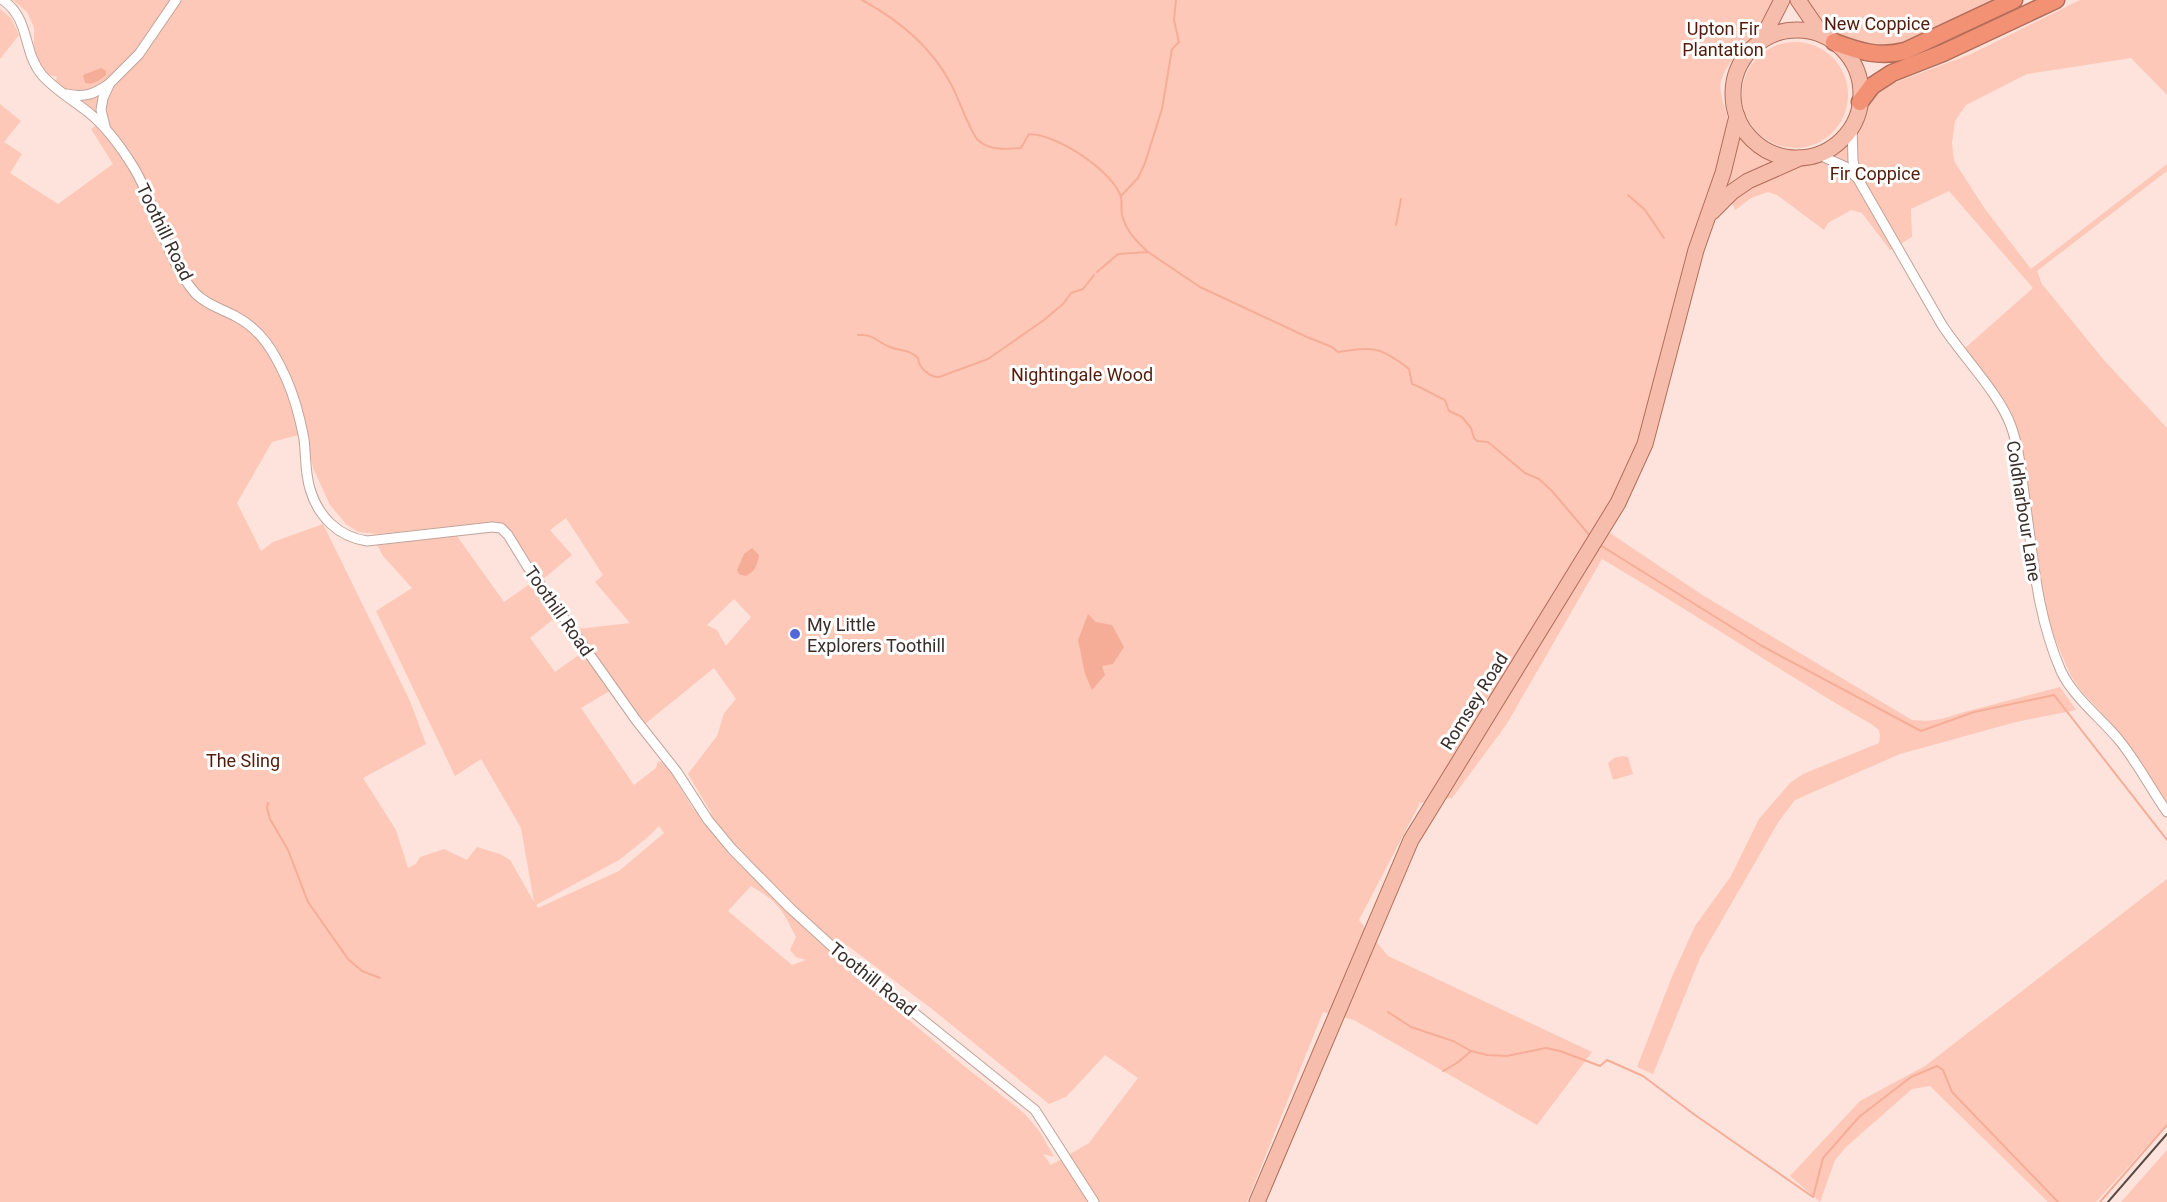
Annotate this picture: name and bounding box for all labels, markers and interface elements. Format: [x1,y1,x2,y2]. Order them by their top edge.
park label: New Coppice [1824,13,1930,34]
park label: Upton Fir Plantation [1682,18,1764,60]
park label: Fir Coppice [1830,163,1920,184]
street label: Toothill Road [133,180,197,284]
park label: Nightingale Wood [1011,364,1153,385]
street label: Coldharbour Lane [2003,439,2045,583]
street label: Toothill Road [520,562,598,660]
place label: My Little Explorers Toothill [807,614,945,656]
marker: My Little Explorers Toothill [788,627,802,641]
street label: Romsey Road [1436,649,1512,753]
park label: The Sling [206,750,280,771]
street label: Toothill Road [826,938,920,1020]

